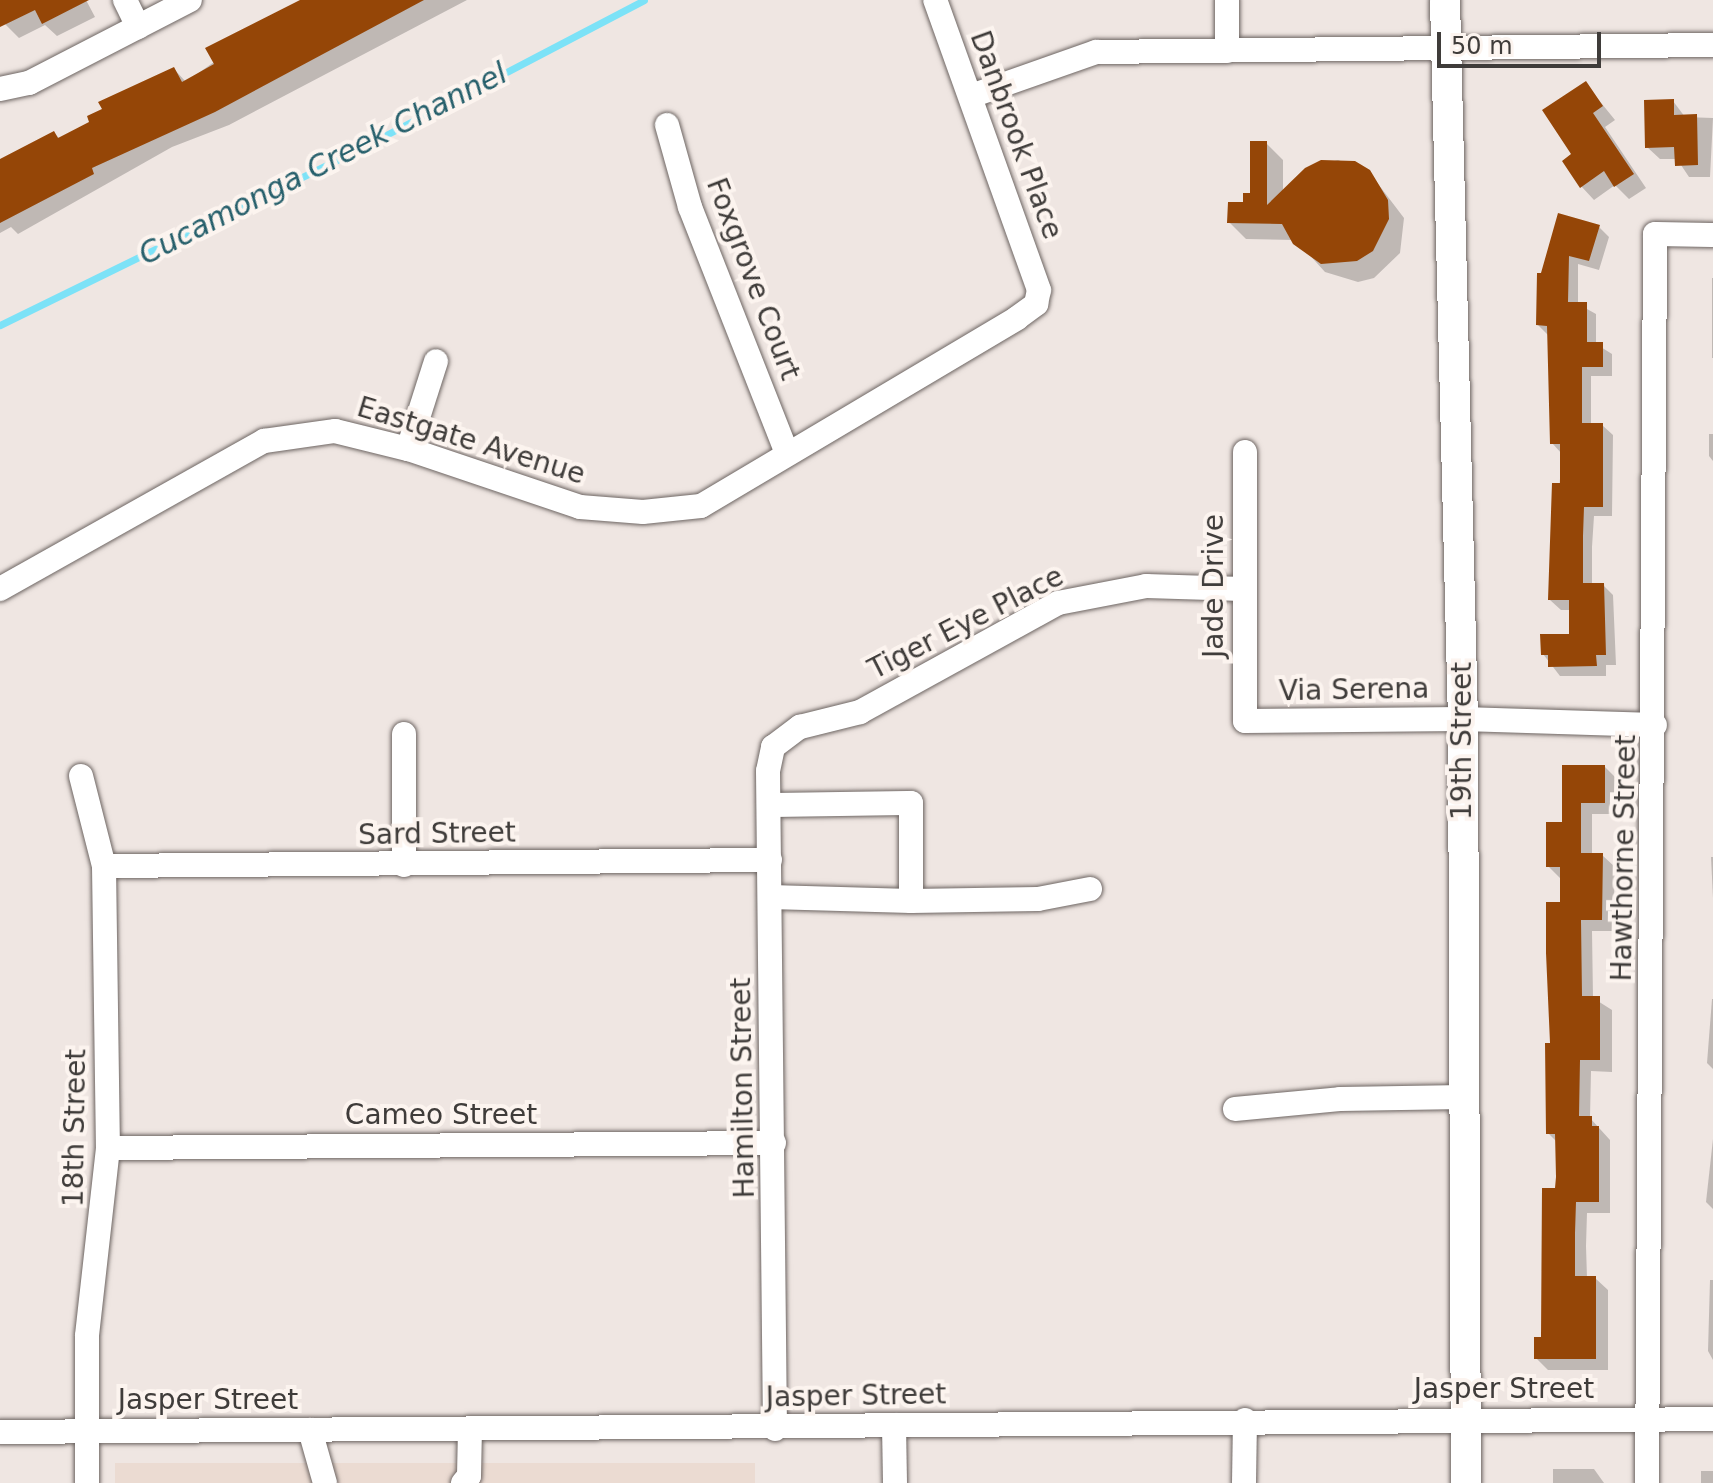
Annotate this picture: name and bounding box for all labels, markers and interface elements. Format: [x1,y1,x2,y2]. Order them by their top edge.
scale bar [1441,16,1605,66]
street label: Danbrook Place [963,26,1069,244]
text: 50 m [1451,32,1513,60]
water label: Cucamonga Creek Channel [133,55,513,273]
street label: Foxgrove Court [699,173,807,385]
street label: Eastgate Avenue [353,390,589,492]
street label: Jade Drive [1197,514,1231,658]
street label: Tiger Eye Place [863,559,1069,687]
street label: 19th Street [1445,662,1479,820]
street label: Via Serena [1279,672,1429,708]
street label: Hawthorne Street [1605,734,1643,982]
street label: Sard Street [358,816,516,852]
street label: Hamilton Street [724,977,762,1199]
street label: 18th Street [57,1049,93,1207]
street label: Cameo Street [345,1098,537,1132]
street label: Jasper Street [1414,1372,1594,1406]
street label: Jasper Street [765,1378,947,1414]
street label: Jasper Street [118,1383,298,1417]

